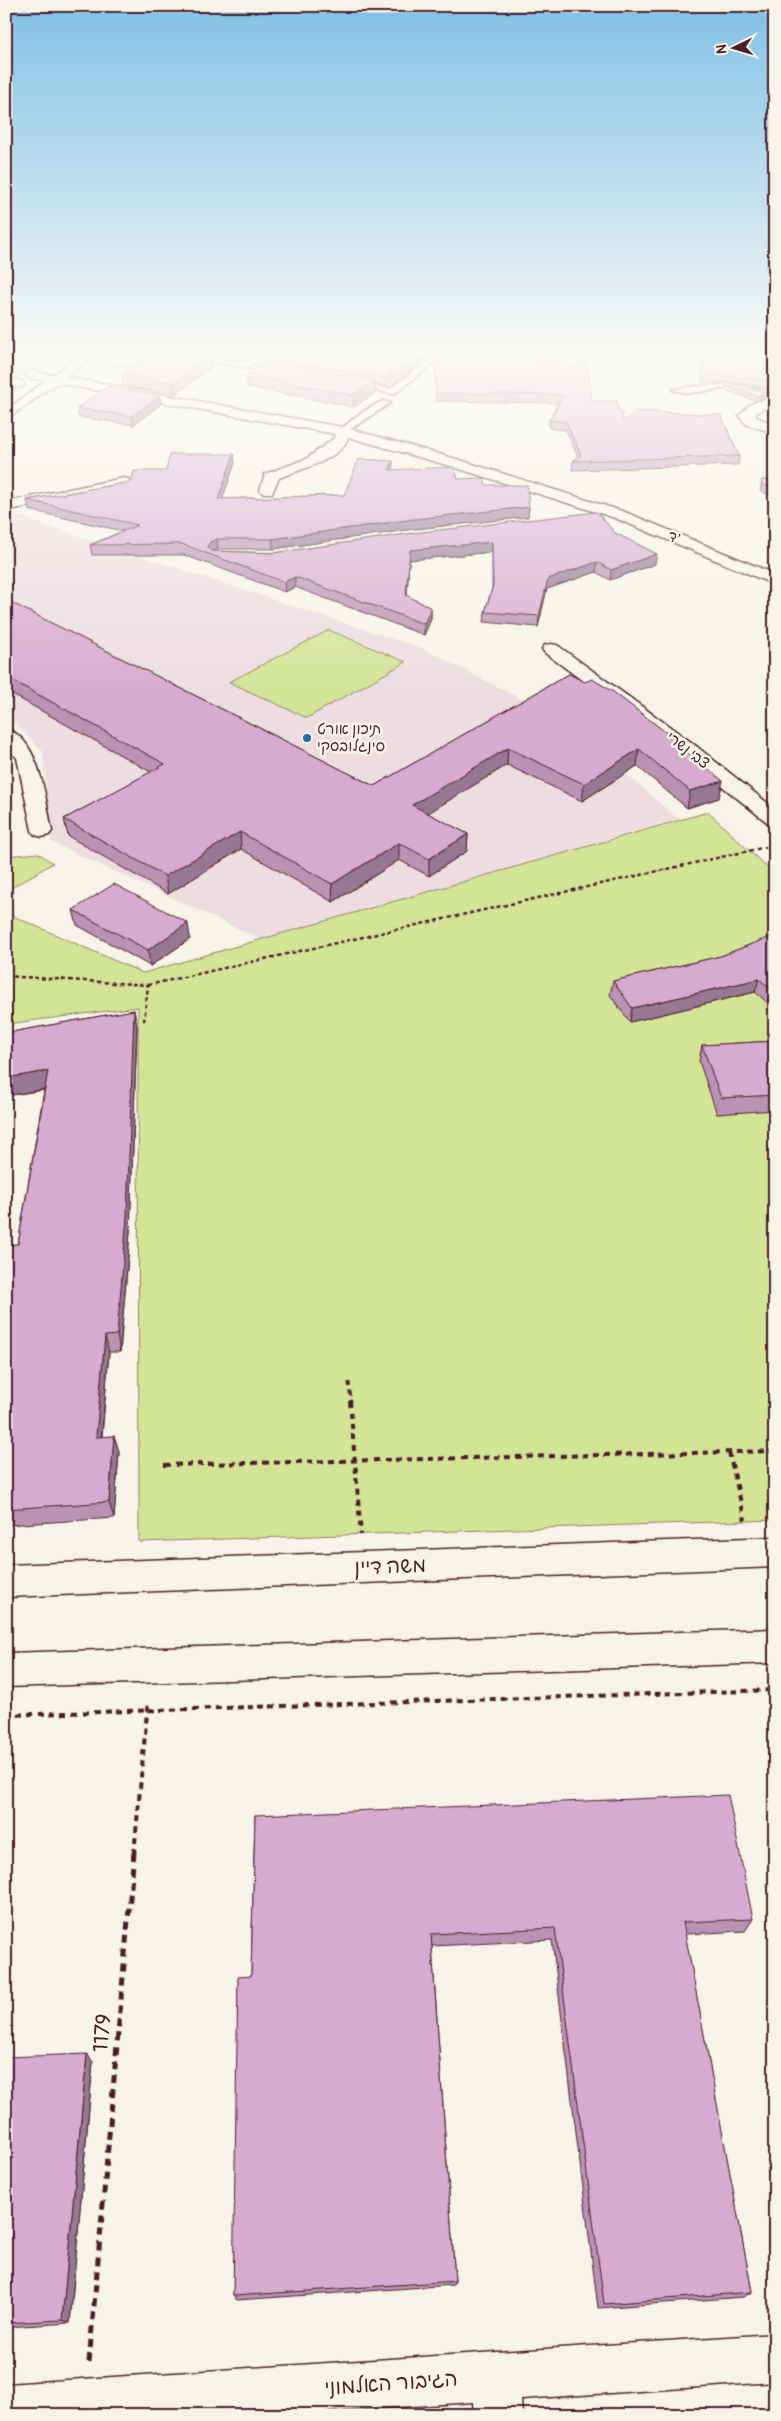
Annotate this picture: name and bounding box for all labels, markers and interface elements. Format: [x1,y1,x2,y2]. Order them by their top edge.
north arrow [708,22,758,72]
text: N [713,44,730,55]
street label: ד' [665,526,683,548]
place label: תיכון אורט סינגלובסקי [317,720,385,756]
street label: צבי נשרי [662,728,713,773]
marker: תיכון אורט סינגלובסקי [301,732,313,744]
street label: משה דיין [354,1552,426,1581]
street label: 1179 [87,2013,118,2053]
street label: הגיבור האלמוני [324,2365,459,2402]

